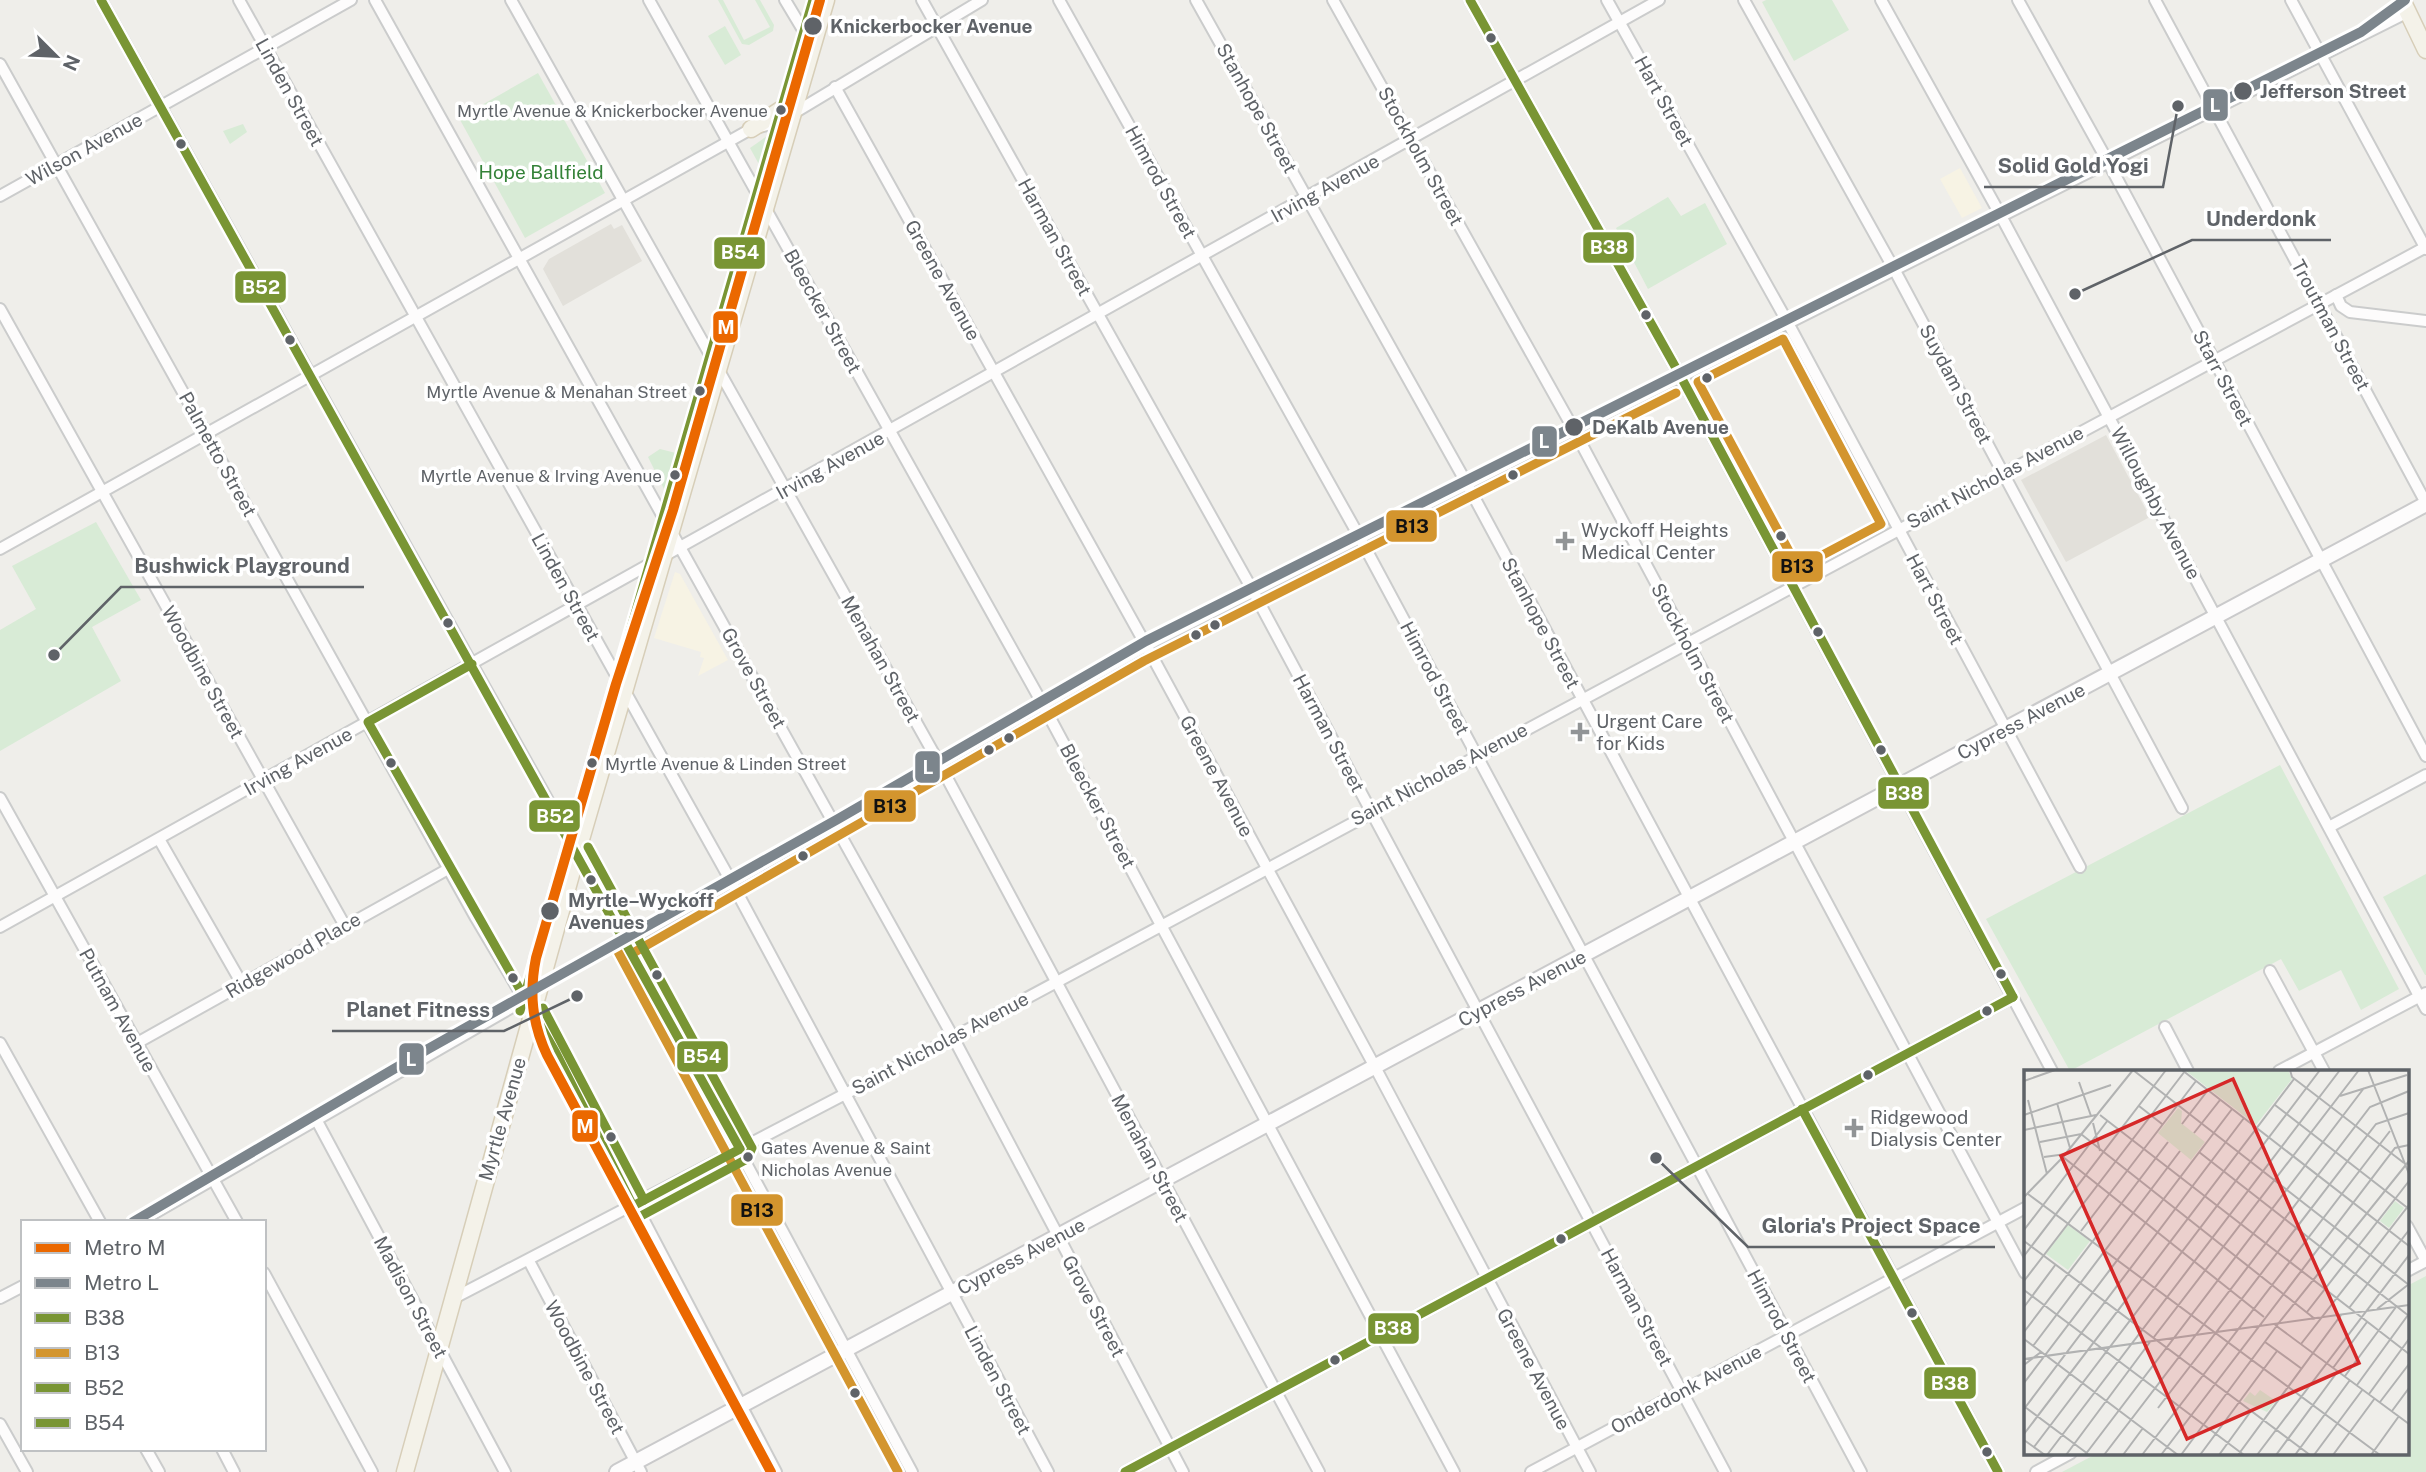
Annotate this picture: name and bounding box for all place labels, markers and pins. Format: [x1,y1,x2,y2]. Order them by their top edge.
marker: Knickerbocker Avenue [802,15,824,37]
place label: Knickerbocker Avenue [830,15,1033,37]
unlabelled marker [1484,31,1498,45]
marker: Jefferson Street [2232,80,2254,102]
place label: Jefferson Street [2260,80,2407,102]
place label: Myrtle Avenue & Knickerbocker Avenue [457,101,768,121]
marker: Myrtle Avenue & Knickerbocker Avenue [774,103,788,117]
unlabelled marker [174,137,188,151]
callout: Solid Gold Yogi [1984,145,2163,187]
callout: Underdonk [2192,198,2331,240]
unlabelled marker [1639,308,1653,322]
unlabelled marker [283,333,297,347]
unlabelled marker [1700,371,1714,385]
place label: Myrtle Avenue & Menahan Street [426,382,687,402]
marker: Myrtle Avenue & Menahan Street [693,384,707,398]
marker: DeKalb Avenue [1563,416,1585,438]
place label: DeKalb Avenue [1592,416,1729,438]
place label: Myrtle Avenue & Irving Avenue [420,466,662,486]
marker: Myrtle Avenue & Irving Avenue [668,468,682,482]
unlabelled marker [1506,468,1520,482]
place label: Wyckoff Heights Medical Center [1581,519,1728,563]
unlabelled marker [1774,529,1788,543]
marker: Wyckoff Heights Medical Center [1555,531,1575,551]
callout: Bushwick Playground [121,545,364,587]
unlabelled marker [441,616,455,630]
unlabelled marker [1208,618,1222,632]
unlabelled marker [1811,625,1825,639]
unlabelled marker [1189,628,1203,642]
place label: Urgent Care for Kids [1596,710,1703,754]
marker: Urgent Care for Kids [1570,722,1590,742]
unlabelled marker [1002,731,1016,745]
unlabelled marker [982,743,996,757]
unlabelled marker [1874,743,1888,757]
place label: Myrtle Avenue & Linden Street [605,754,846,774]
unlabelled marker [384,756,398,770]
marker: Myrtle Avenue & Linden Street [585,756,599,770]
unlabelled marker [796,849,810,863]
unlabelled marker [584,873,598,887]
place label: Myrtle–Wyckoff Avenues [568,889,714,933]
marker: Myrtle–Wyckoff Avenues [539,900,561,922]
unlabelled marker [1994,967,2008,981]
unlabelled marker [650,968,664,982]
unlabelled marker [506,971,520,985]
callout: Planet Fitness [332,989,504,1031]
unlabelled marker [1980,1004,1994,1018]
unlabelled marker [1861,1068,1875,1082]
place label: Ridgewood Dialysis Center [1870,1106,2002,1150]
marker: Ridgewood Dialysis Center [1844,1118,1864,1138]
unlabelled marker [604,1130,618,1144]
place label: Gates Avenue & Saint Nicholas Avenue [761,1138,931,1180]
marker: Gates Avenue & Saint Nicholas Avenue [741,1150,755,1164]
callout: Gloria's Project Space [1748,1205,1995,1247]
unlabelled marker [1554,1232,1568,1246]
unlabelled marker [1905,1306,1919,1320]
unlabelled marker [1328,1353,1342,1367]
unlabelled marker [848,1386,862,1400]
unlabelled marker [1980,1445,1994,1459]

